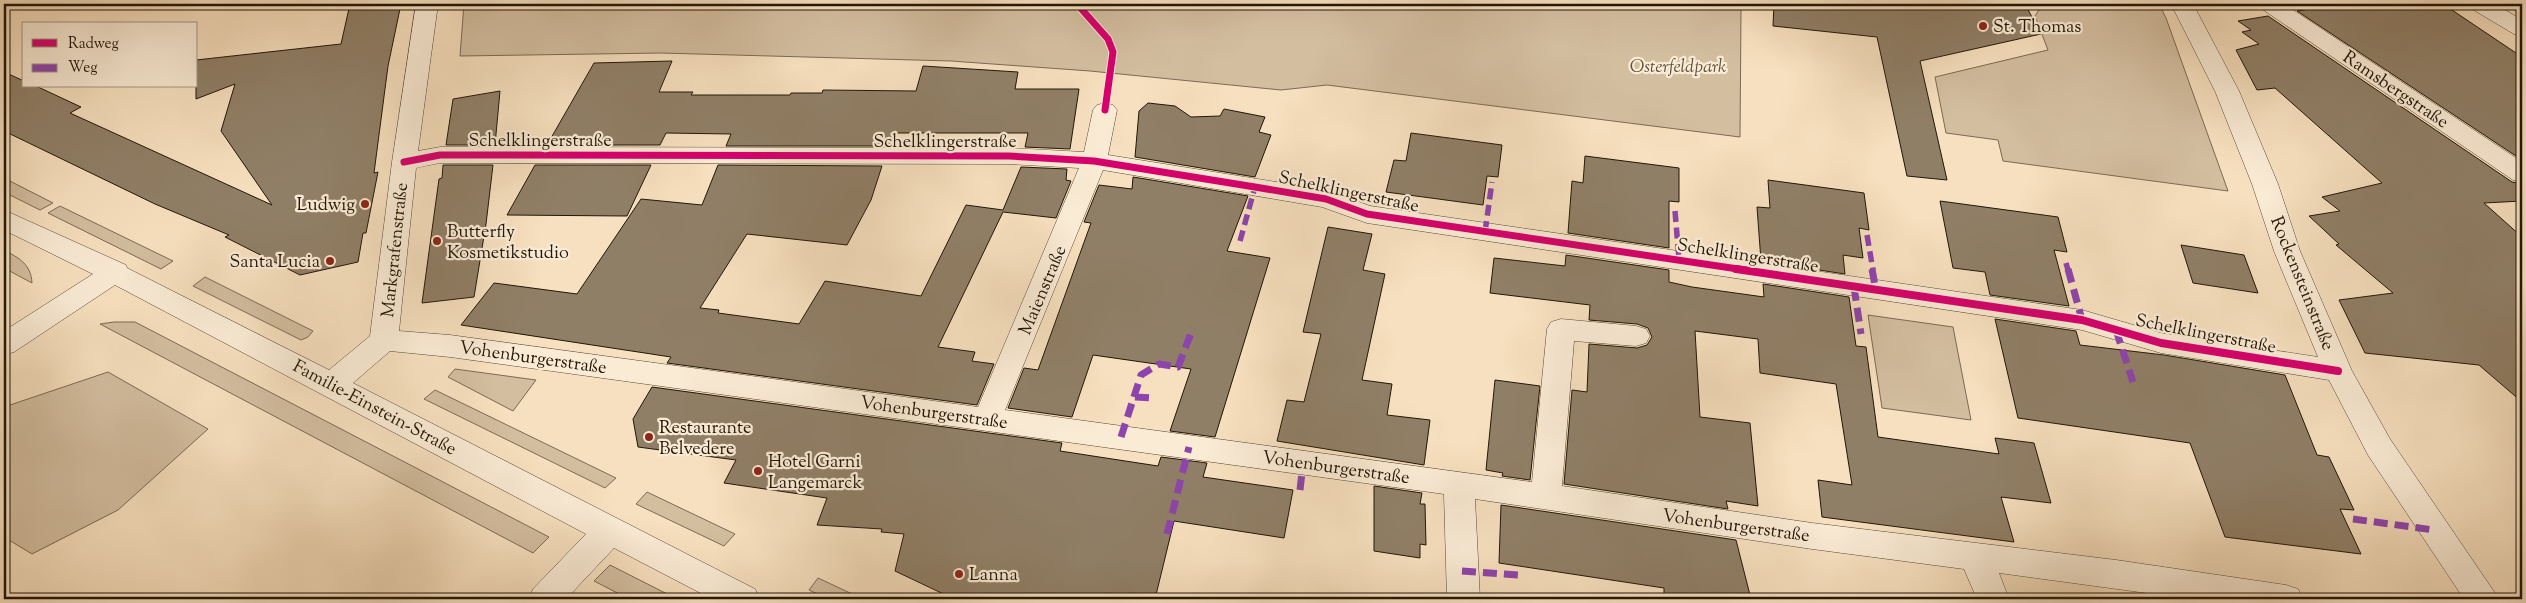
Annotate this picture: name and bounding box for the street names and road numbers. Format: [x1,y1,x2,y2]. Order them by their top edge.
street label: Ramsbergstraße [2337,46,2453,136]
street label: Schelklingerstraße [468,129,612,155]
street label: Schelklingerstraße [873,130,1017,156]
street label: Schelklingerstraße [1276,165,1421,221]
street label: Markgrafenstraße [376,181,416,319]
street label: Rockensteinstraße [2262,213,2340,355]
street label: Schelklingerstraße [1675,233,1820,281]
street label: Maienstraße [1013,242,1074,340]
street label: Schelklingerstraße [2133,309,2278,361]
street label: Vohenburgerstraße [457,336,608,382]
street label: Familie-Einstein-Straße [287,354,461,463]
street label: Vohenburgerstraße [858,391,1009,437]
street label: Vohenburgerstraße [1260,446,1411,492]
street label: Vohenburgerstraße [1660,504,1811,550]

